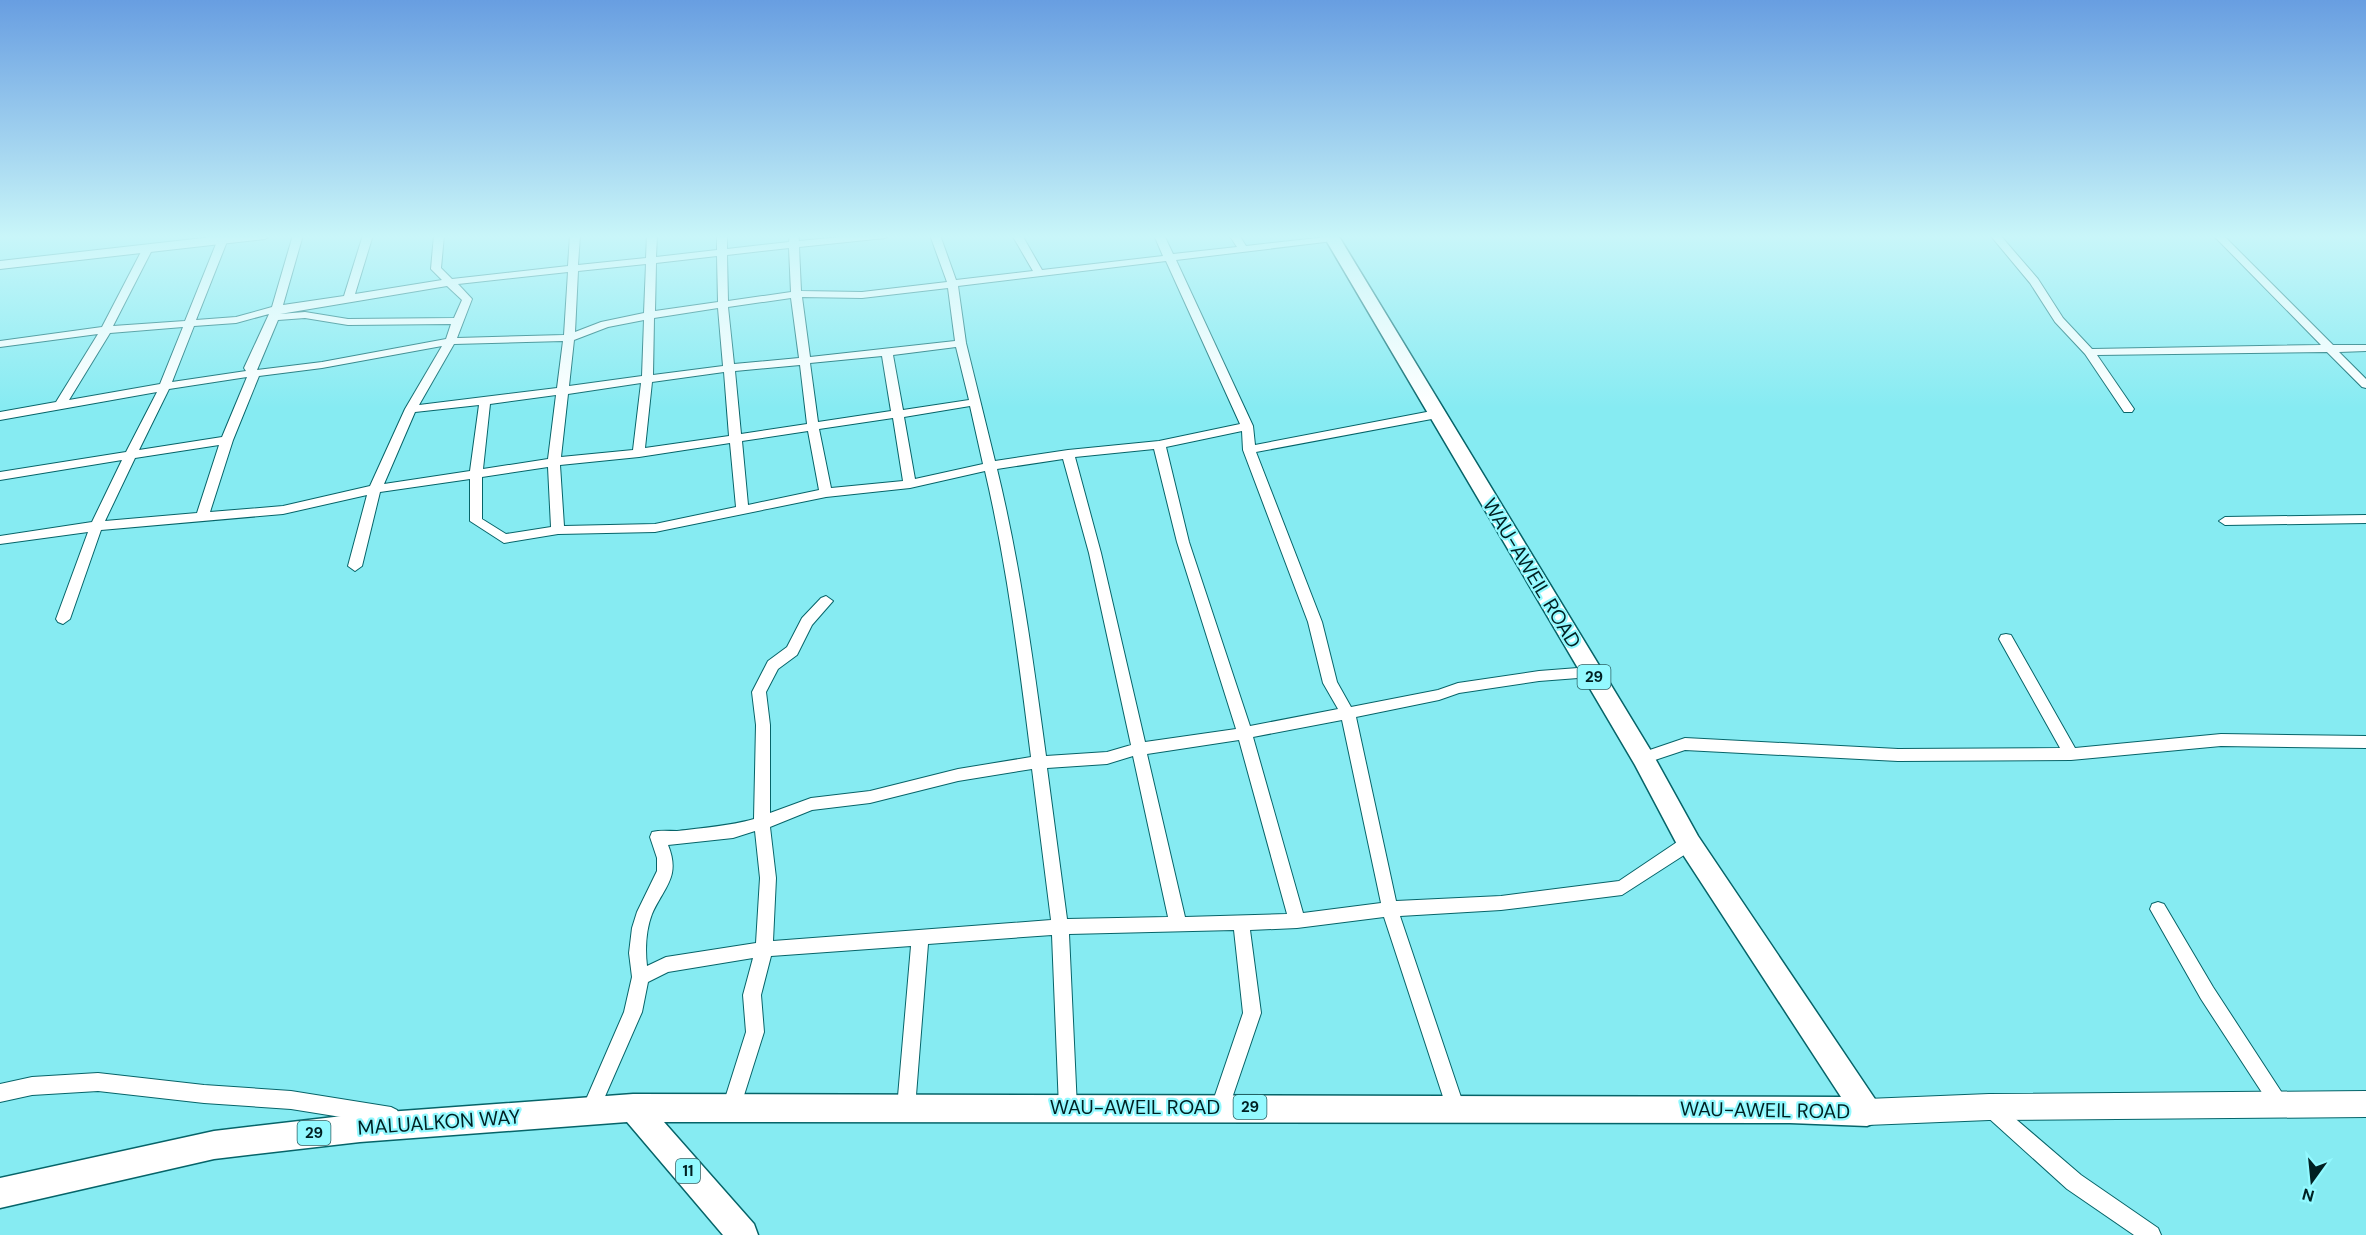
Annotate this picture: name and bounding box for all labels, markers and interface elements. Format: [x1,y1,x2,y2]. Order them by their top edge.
street label: WAU-AWEIL ROAD [1477,493,1587,653]
road number: 29 [1578,665,1610,689]
street label: WAU-AWEIL ROAD [1050,1094,1220,1120]
road number: 29 [1234,1095,1266,1119]
street label: WAU-AWEIL ROAD [1680,1096,1850,1124]
street label: MALUALKON WAY [357,1103,522,1141]
road number: 29 [298,1121,330,1145]
north arrow [2282,1151,2342,1211]
road number: 11 [676,1159,700,1183]
text: N [2300,1183,2317,1207]

